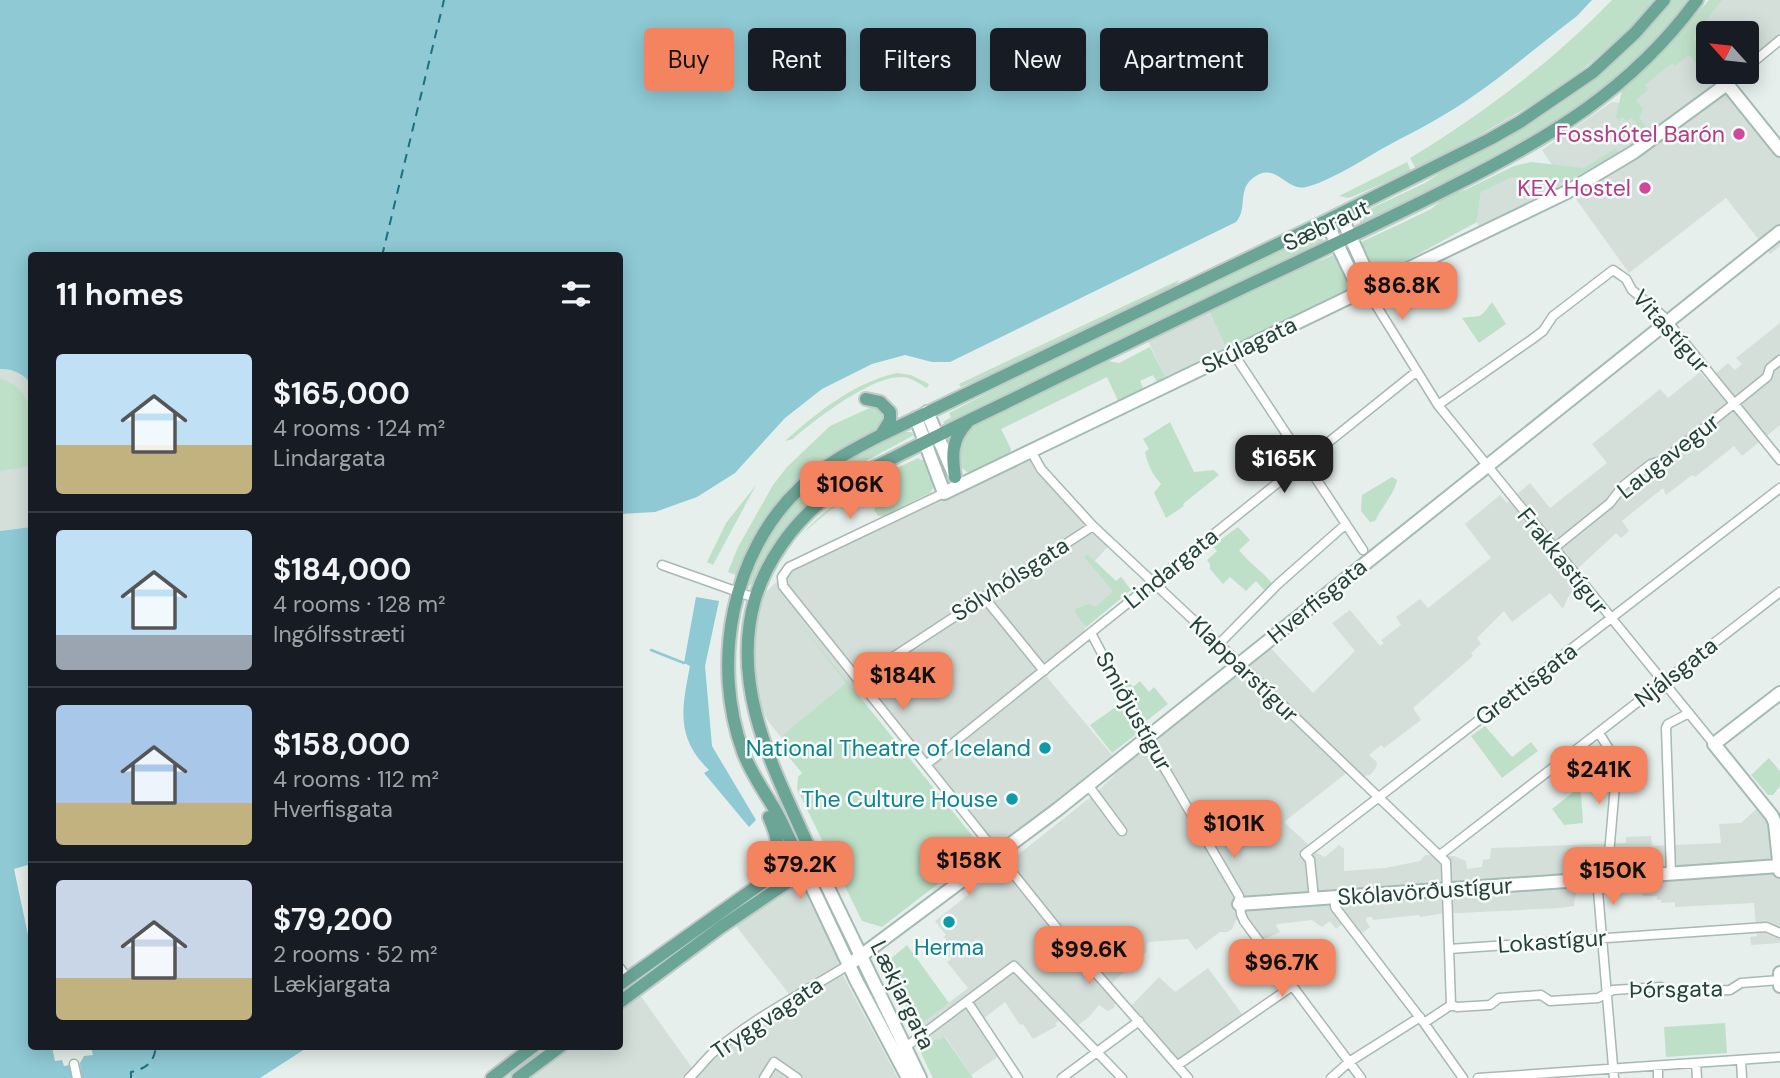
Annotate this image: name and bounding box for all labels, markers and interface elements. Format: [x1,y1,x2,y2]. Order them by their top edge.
north arrow [1696,21,1759,84]
map controls [1696,21,1759,84]
chip: Buy [644,28,734,91]
chip: Rent [748,28,846,91]
chip: Filters [860,28,976,91]
chip: New [990,28,1086,91]
chip: Apartment [1100,28,1268,91]
place label: Fosshótel Barón [1556,119,1725,149]
marker: Fosshótel Barón [1731,126,1747,142]
place label: KEX Hostel [1517,173,1631,203]
marker: KEX Hostel [1637,180,1653,196]
street label: Sæbraut [1278,192,1374,258]
pin: $86.8K [1345,262,1459,322]
text: $86.8K [1363,270,1441,300]
text: 11 homes [56,275,184,314]
icon: filters [557,275,595,313]
street label: Vitastígur [1626,283,1716,379]
street label: Skúlagata [1196,309,1302,381]
text: $165,000 [273,374,410,413]
icon: home [112,382,196,466]
street label: Laugavegur [1611,407,1725,505]
text: 4 rooms · 124 m² [273,413,445,443]
pin: $165K [1235,435,1333,495]
text: Lindargata [273,443,386,473]
text: $165K [1251,443,1317,473]
pin: $106K [801,462,899,521]
text: $106K [816,469,884,499]
street label: Frakkastígur [1511,502,1615,620]
street label: Lindargata [1118,521,1224,615]
street label: Sölvhólsgata [946,530,1074,628]
text: $184,000 [273,550,411,589]
street label: Hverfisgata [1261,552,1373,650]
icon: home [112,558,196,642]
text: 4 rooms · 128 m² [273,589,445,619]
street label: Klapparstígur [1183,609,1305,729]
text: Ingólfsstræti [273,619,405,649]
street label: Njálsgata [1628,630,1724,714]
street label: Grettisgata [1469,636,1583,732]
street label: Smiðjustígur [1089,646,1179,776]
pin: $184K [854,652,952,712]
text: $184K [870,660,936,690]
text: $158,000 [273,725,410,764]
icon: home [112,733,196,817]
place label: National Theatre of Iceland [746,733,1031,763]
marker: National Theatre of Iceland [1037,740,1053,756]
pin: $241K [1550,746,1648,806]
text: $241K [1566,754,1632,784]
text: 4 rooms · 112 m² [273,764,439,794]
place label: The Culture House [801,784,998,814]
marker: The Culture House [1004,791,1020,807]
text: Hverfisgata [273,794,393,824]
pin: $101K [1185,800,1283,860]
text: $101K [1203,808,1265,838]
pin: $158K [920,838,1018,897]
pin: $79.2K [743,842,857,901]
text: $158K [936,845,1002,875]
pin: $150K [1564,848,1662,907]
text: $79.2K [763,849,837,879]
text: $150K [1579,855,1647,885]
street label: Skólavörðustígur [1336,870,1514,912]
text: $79,200 [273,900,393,939]
icon: home [112,908,196,992]
marker: Herma [941,914,957,930]
street label: Lokastígur [1497,922,1607,960]
pin: $99.6K [1032,926,1146,986]
place label: Herma [914,932,984,962]
text: $99.6K [1050,934,1128,964]
street label: Lækjargata [864,936,942,1054]
text: 2 rooms · 52 m² [273,939,438,969]
pin: $96.7K [1225,940,1339,999]
text: $96.7K [1245,947,1319,977]
text: Lækjargata [273,969,391,999]
street label: Tryggvagata [705,970,829,1066]
street label: Þórsgata [1629,973,1723,1005]

